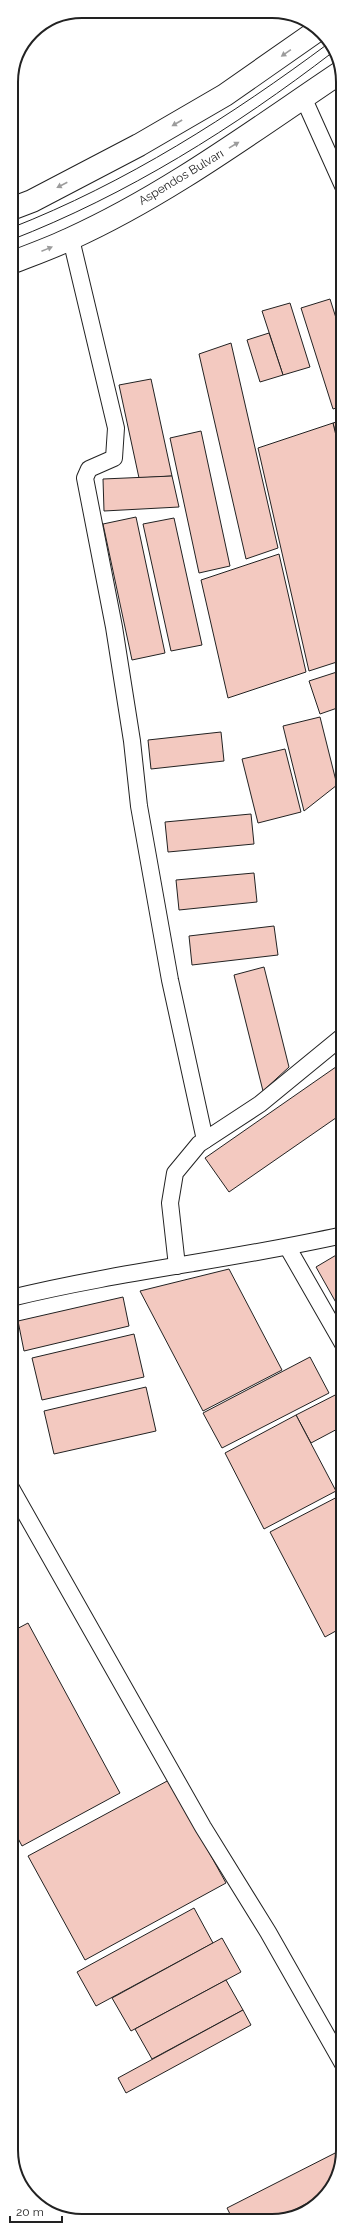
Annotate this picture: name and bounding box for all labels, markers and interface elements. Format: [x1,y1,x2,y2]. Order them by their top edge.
one-way arrow [281,49,291,57]
one-way arrow [171,120,183,127]
one-way arrow [229,142,240,149]
street label: Aspendos Bulvarı [136,146,226,208]
one-way arrow [57,182,68,188]
one-way arrow [42,245,54,251]
scale bar [10,2198,62,2224]
text: 20 m [16,2205,44,2219]

